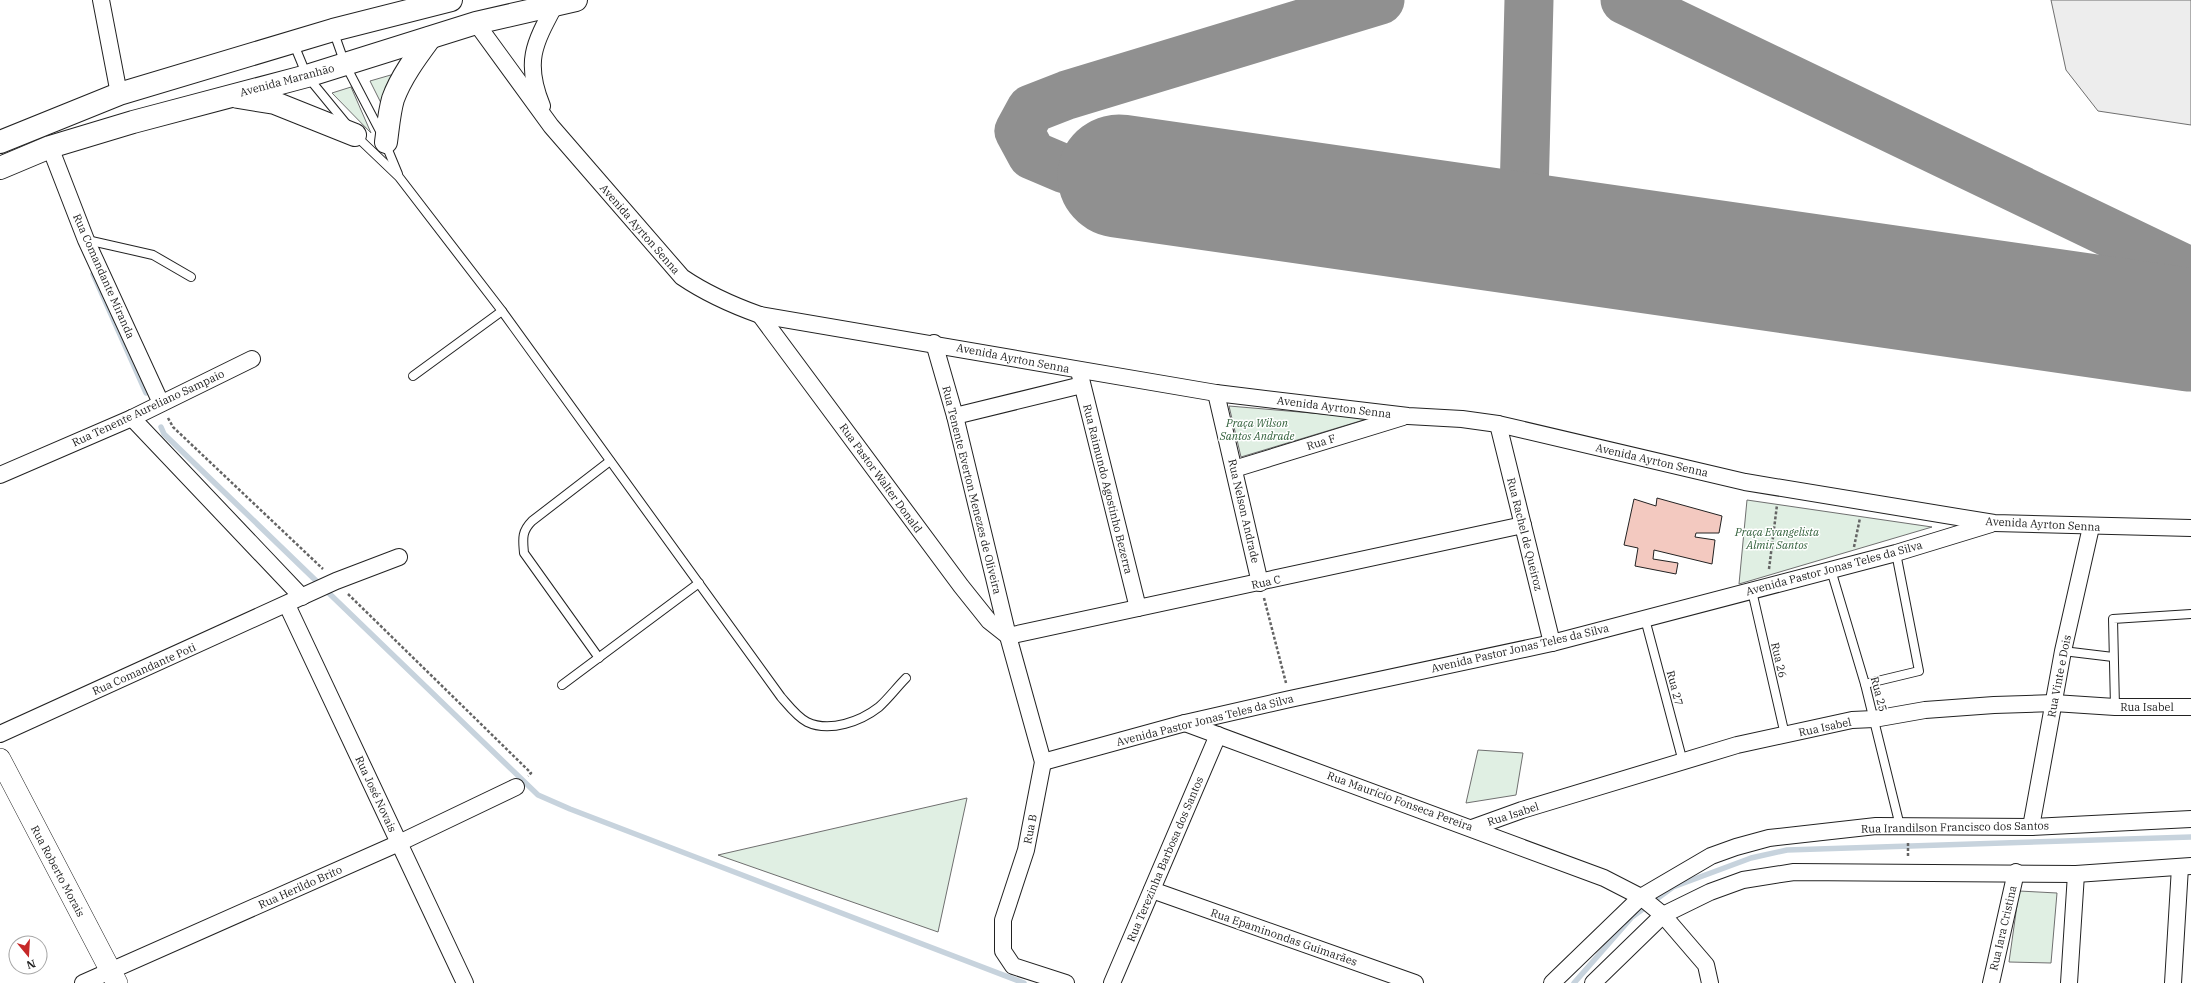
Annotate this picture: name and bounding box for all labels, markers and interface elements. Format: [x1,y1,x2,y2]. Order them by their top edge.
street label: Avenida Maranhão [238,61,336,99]
street label: Avenida Ayrton Senna [597,181,683,277]
street label: Rua Comandante Miranda [70,211,138,341]
street label: Avenida Ayrton Senna [955,340,1071,376]
street label: Rua Tenente Aureliano Sampaio [70,366,226,450]
street label: Rua Tenente Everton Menezes de Oliveira [939,384,1005,596]
street label: Avenida Ayrton Senna [1276,393,1392,421]
street label: Rua Raimundo Agostinho Bezerra [1080,403,1136,575]
park label: Praça Wilson Santos Andrade [1219,416,1294,443]
street label: Rua Pastor Walter Donald [837,421,926,536]
street label: Rua F [1305,431,1337,453]
street label: Avenida Ayrton Senna [1594,440,1710,480]
street label: Rua Nelson Andrade [1225,458,1263,564]
street label: Rua Rachel de Queiroz [1504,476,1546,592]
street label: Avenida Ayrton Senna [1985,514,2101,534]
park label: Praça Evangelista Almir Santos [1734,525,1819,552]
street label: Avenida Pastor Jonas Teles da Silva [1744,538,1924,598]
street label: Rua C [1250,572,1282,592]
street label: Avenida Pastor Jonas Teles da Silva [1430,621,1610,675]
street label: Rua Vinte e Dois [2044,633,2074,719]
street label: Rua Comandante Poti [90,640,198,698]
street label: Rua 26 [1768,641,1790,679]
street label: Rua 27 [1664,669,1686,707]
street label: Rua 25 [1868,675,1890,713]
street label: Avenida Pastor Jonas Teles da Silva [1115,691,1295,749]
street label: Rua Isabel [2120,700,2174,714]
street label: Rua Isabel [1797,715,1853,739]
street label: Rua José Novais [352,754,400,834]
street label: Rua Maurício Fonseca Pereira [1325,768,1475,834]
street label: Rua Terezinha Barbosa dos Santos [1124,774,1206,944]
street label: Rua Isabel [1485,799,1541,829]
street label: Rua B [1020,813,1040,845]
street label: Rua Irandilson Francisco dos Santos [1861,818,2049,836]
street label: Rua Roberto Morais [28,823,88,919]
street label: Rua Herildo Brito [256,862,344,912]
street label: Rua Iara Cristina [1986,884,2020,972]
street label: Rua Epaminondas Guimarães [1209,905,1359,969]
north arrow [8,935,48,975]
text: N [25,957,37,973]

